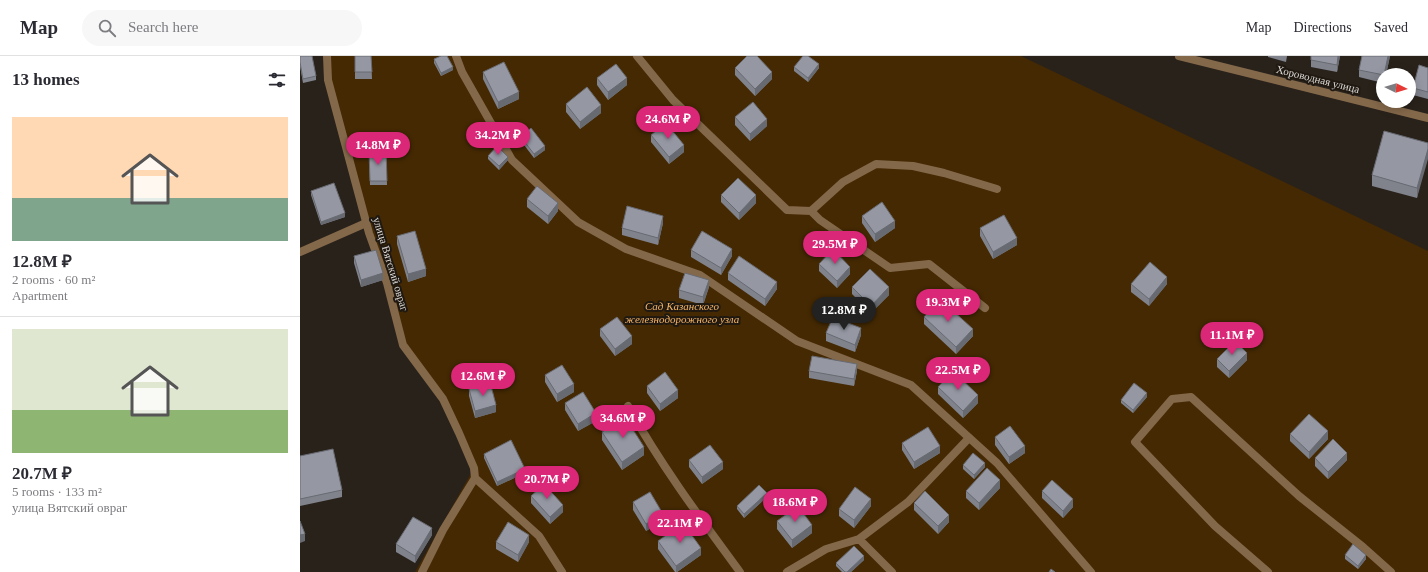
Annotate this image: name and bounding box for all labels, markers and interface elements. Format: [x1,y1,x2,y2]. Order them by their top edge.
search box [82,10,362,46]
text: Map [20,17,58,38]
icon: search [96,17,118,39]
text: Search here [128,19,198,35]
text: Map [1246,20,1271,35]
text: Directions [1293,20,1352,35]
text: Saved [1374,20,1408,35]
street label: Хороводная улица [1275,63,1361,95]
north arrow [1376,68,1416,108]
map controls [1376,68,1416,108]
icon: filters [266,69,288,91]
text: 13 homes [12,70,80,89]
pin: 24.6M ₽ [631,106,705,140]
text: 24.6M ₽ [645,111,691,126]
pin: 34.2M ₽ [461,122,535,156]
text: 34.2M ₽ [475,127,521,142]
pin: 14.8M ₽ [341,132,415,166]
text: 14.8M ₽ [355,137,401,152]
icon: home [114,143,186,215]
street label: улица Вятский овраг [371,216,411,313]
pin: 29.5M ₽ [798,231,872,265]
text: 29.5M ₽ [812,236,858,251]
text: 12.8M ₽ [12,252,72,271]
text: 2 rooms · 60 m² [12,272,95,287]
text: Apartment [12,288,68,303]
pin: 19.3M ₽ [911,289,985,323]
text: 19.3M ₽ [925,294,971,309]
pin: 12.8M ₽ [807,297,881,331]
park label: Сад Казанского железнодорожного узла [625,300,740,325]
text: 12.8M ₽ [821,302,867,317]
pin: 11.1M ₽ [1195,322,1269,356]
text: 11.1M ₽ [1209,327,1255,342]
icon: home [114,355,186,427]
pin: 22.5M ₽ [921,357,995,391]
text: 22.5M ₽ [935,362,981,377]
pin: 12.6M ₽ [446,363,520,397]
text: 12.6M ₽ [460,368,506,383]
pin: 34.6M ₽ [586,405,660,439]
text: 34.6M ₽ [600,410,646,425]
text: 20.7M ₽ [12,464,72,483]
pin: 20.7M ₽ [510,466,584,500]
text: 20.7M ₽ [524,471,570,486]
text: 5 rooms · 133 m² [12,484,102,499]
pin: 18.6M ₽ [758,489,832,523]
text: 18.6M ₽ [772,494,818,509]
text: улица Вятский овраг [12,500,127,515]
pin: 22.1M ₽ [643,510,717,544]
text: 22.1M ₽ [657,515,703,530]

